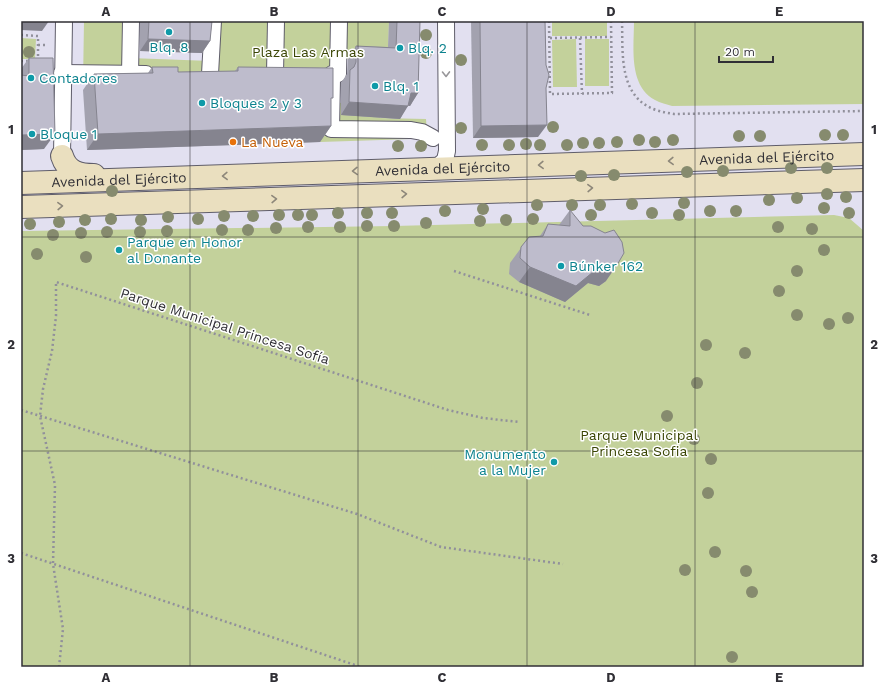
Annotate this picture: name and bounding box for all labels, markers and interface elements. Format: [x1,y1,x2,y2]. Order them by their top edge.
text: A [102,4,111,19]
text: B [270,4,279,19]
text: C [438,4,447,19]
text: D [606,4,616,19]
text: E [775,4,783,19]
marker: Blq. 8 [164,27,174,37]
scale bar [719,38,773,64]
place label: Blq. 8 [149,39,189,55]
place label: Blq. 2 [408,40,447,56]
marker: Blq. 2 [395,43,405,53]
park label: Plaza Las Armas [252,44,364,60]
text: 20 m [725,45,755,59]
place label: Contadores [39,70,117,86]
one-way arrow [442,71,450,77]
marker: Contadores [26,73,36,83]
place label: Blq. 1 [383,78,419,94]
marker: Blq. 1 [370,81,380,91]
place label: Bloques 2 y 3 [210,95,302,111]
marker: Bloques 2 y 3 [197,98,207,108]
text: 1 [8,122,14,137]
text: 1 [871,122,877,137]
place label: Bloque 1 [40,126,97,142]
marker: Bloque 1 [27,129,37,139]
place label: La Nueva [241,134,304,150]
marker: La Nueva [228,137,238,147]
street label: Avenida del Ejército [699,147,834,168]
one-way arrow [668,157,674,165]
street label: Avenida del Ejército [375,158,511,179]
one-way arrow [538,161,544,169]
one-way arrow [352,167,358,176]
street label: Avenida del Ejército [51,169,187,190]
one-way arrow [222,172,228,180]
one-way arrow [587,184,593,193]
one-way arrow [401,190,407,199]
one-way arrow [271,194,277,203]
one-way arrow [57,202,63,210]
place label: Parque en Honor al Donante [127,234,242,266]
marker: Parque en Honor al Donante [114,245,124,255]
place label: Búnker 162 [569,258,643,274]
marker: Búnker 162 [556,261,566,271]
street label: Parque Municipal Princesa Sofía [119,285,332,367]
text: 2 [7,337,15,352]
text: 2 [870,337,878,352]
park label: Parque Municipal Princesa Sofia [580,427,699,459]
place label: Monumento a la Mujer [464,446,546,478]
marker: Monumento a la Mujer [549,457,559,467]
text: 3 [7,551,15,566]
text: 3 [870,551,878,566]
text: A [102,670,111,685]
text: B [270,670,279,685]
text: C [438,670,447,685]
text: D [606,670,616,685]
text: E [775,670,783,685]

